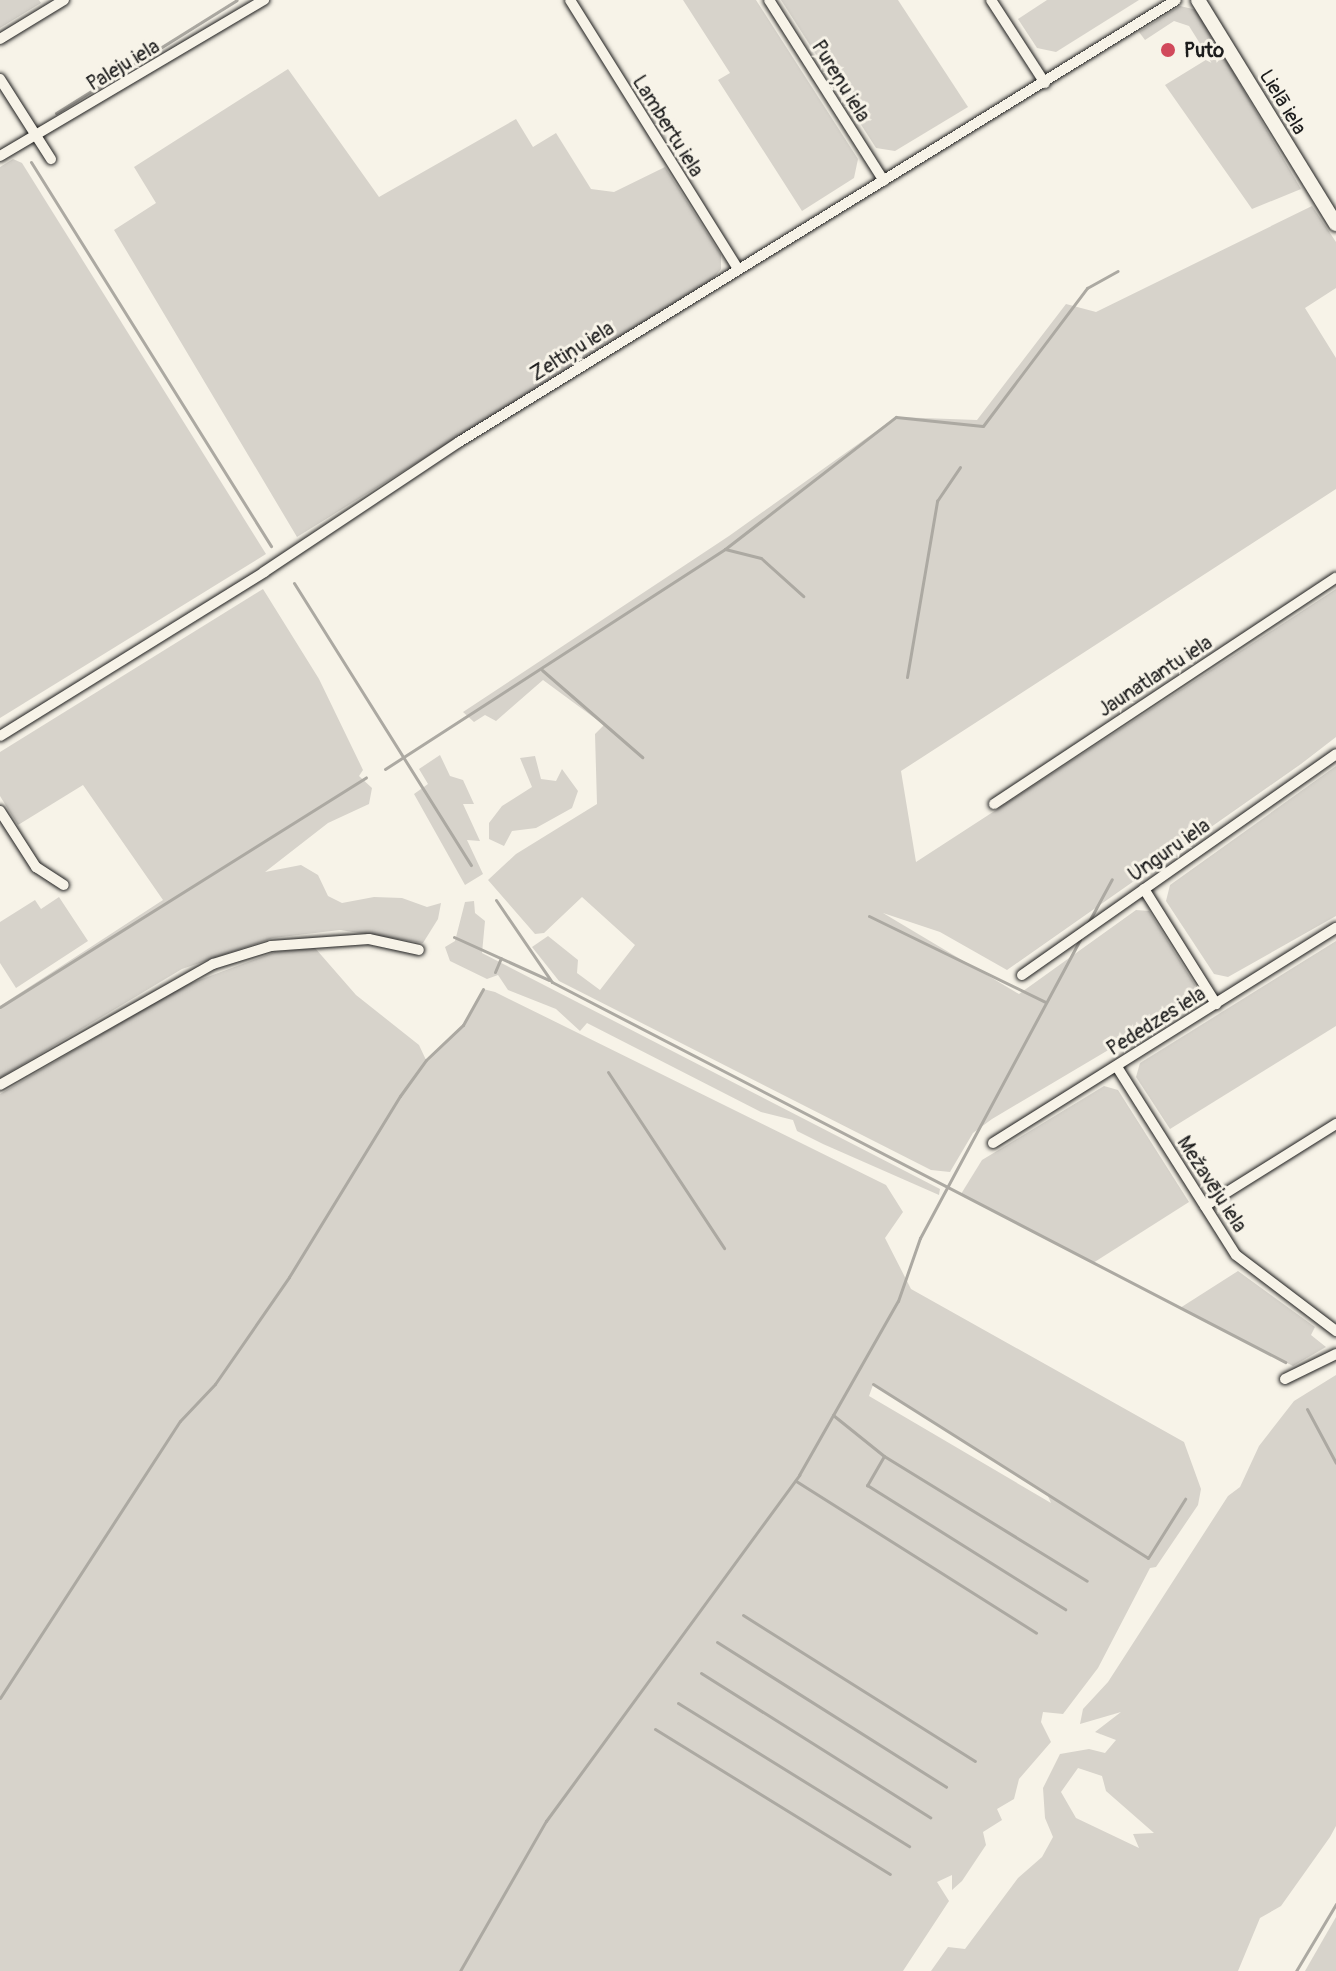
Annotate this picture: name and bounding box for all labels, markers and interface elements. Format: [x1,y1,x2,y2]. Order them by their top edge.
street label: Paleju iela [82,34,164,96]
street label: Pureņu iela [807,36,875,126]
place label: Puto [1184,38,1224,62]
marker: Puto [1159,41,1177,59]
street label: Lielā iela [1254,65,1312,139]
street label: Lambertu iela [627,71,709,181]
street label: Zeltiņu iela [526,316,618,386]
street label: Jaunatlantu iela [1093,630,1217,722]
street label: Unguru iela [1124,813,1214,887]
street label: Pededzes iela [1102,981,1210,1061]
street label: Mežavēju iela [1172,1131,1252,1237]

